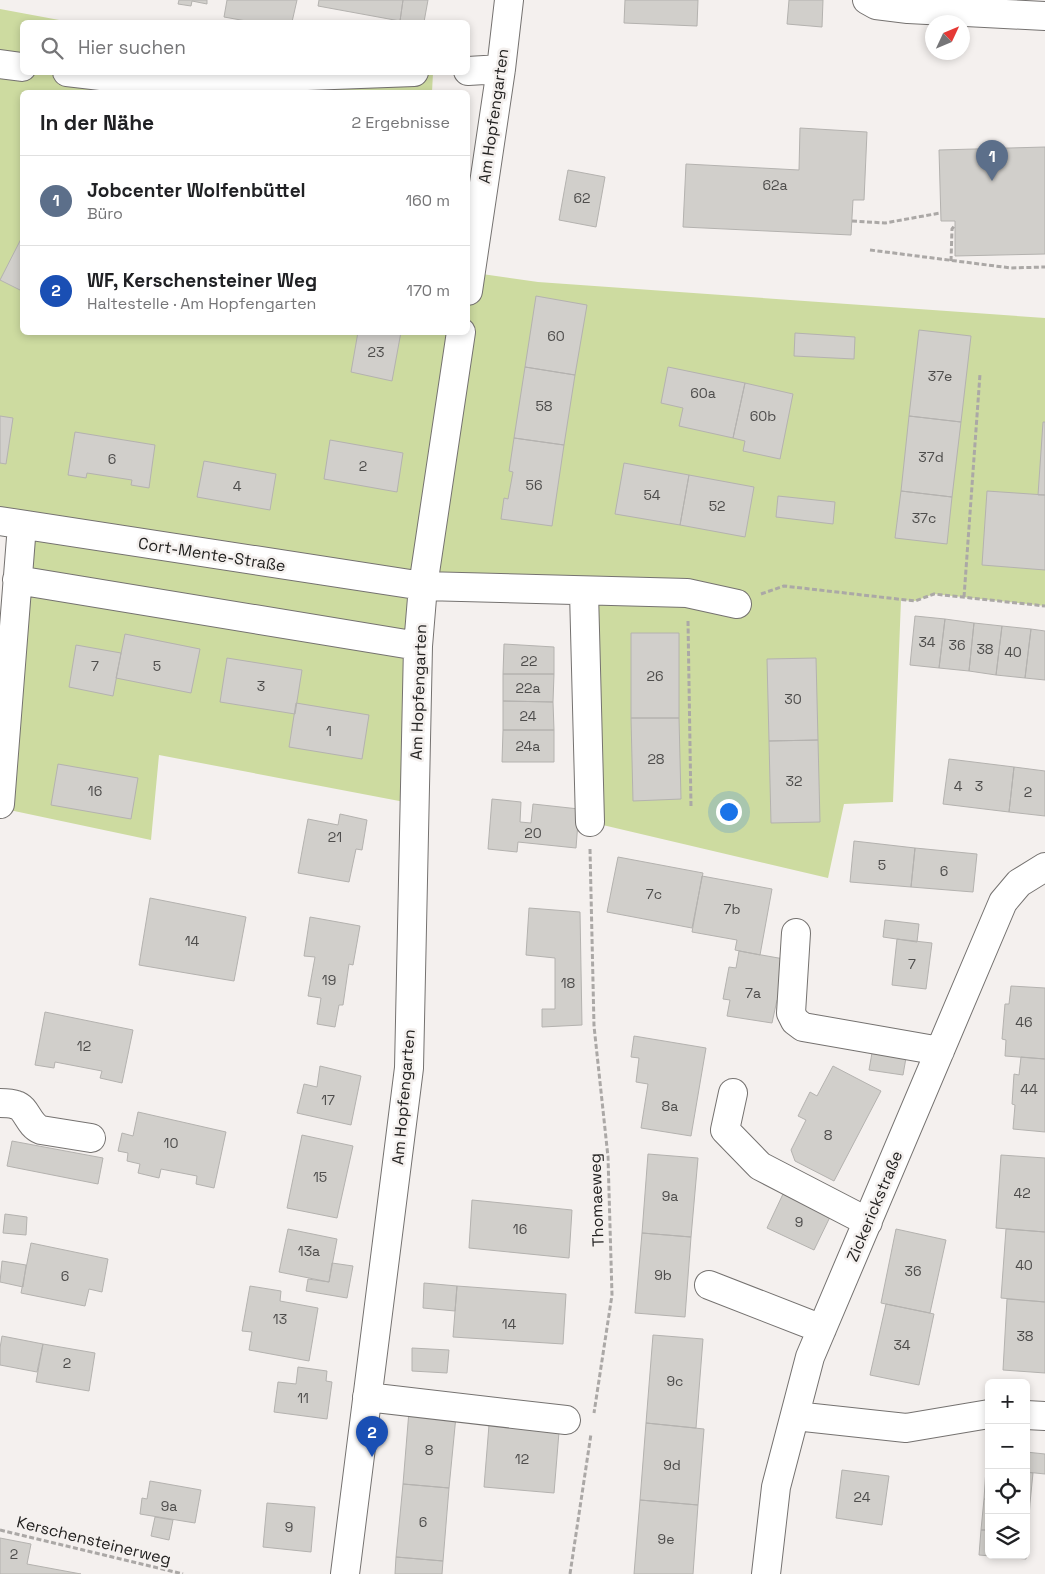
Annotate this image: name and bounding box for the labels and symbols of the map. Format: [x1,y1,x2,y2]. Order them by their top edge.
north arrow [925,15,970,60]
street label: Am Hopfengarten [474,47,513,185]
pin: 1 [976,140,1008,181]
house number: 62a [762,176,788,194]
house number: 62 [574,189,590,207]
house number: 60 [547,327,565,345]
house number: 23 [368,343,384,361]
house number: 37e [928,367,952,385]
house number: 60a [690,384,716,402]
house number: 58 [535,397,553,415]
house number: 60b [750,407,776,425]
house number: 37d [918,448,944,466]
house number: 6 [108,450,116,468]
house number: 2 [359,457,367,475]
house number: 56 [526,476,542,494]
house number: 4 [233,477,242,495]
house number: 54 [643,486,661,504]
house number: 52 [709,497,725,515]
house number: 37c [912,509,936,527]
street label: Cort-Mente-Straße [137,532,287,577]
street label: Am Hopfengarten [406,624,431,760]
house number: 34 [918,633,936,651]
house number: 36 [948,636,966,654]
house number: 38 [976,640,994,658]
house number: 40 [1004,643,1022,661]
house number: 22 [521,652,537,670]
house number: 7 [91,657,99,675]
house number: 5 [153,657,161,675]
house number: 26 [646,667,664,685]
house number: 3 [257,677,265,695]
house number: 22a [516,679,540,697]
house number: 30 [784,690,802,708]
house number: 24 [520,707,537,725]
house number: 1 [326,722,332,740]
house number: 24a [516,737,540,755]
house number: 28 [647,750,665,768]
house number: 32 [786,772,802,790]
house number: 4 [954,777,963,795]
house number: 3 [975,777,983,795]
house number: 16 [88,782,102,800]
house number: 2 [1024,783,1032,801]
your location [716,799,742,825]
house number: 20 [524,824,542,842]
house number: 21 [328,828,342,846]
house number: 5 [878,856,886,874]
house number: 6 [940,862,948,880]
house number: 7c [646,885,662,903]
house number: 7b [724,900,740,918]
house number: 14 [185,932,200,950]
house number: 7 [908,955,916,973]
house number: 19 [322,971,336,989]
house number: 18 [561,974,576,992]
house number: 7a [745,984,761,1002]
house number: 46 [1015,1013,1033,1031]
street label: Am Hopfengarten [387,1028,420,1166]
house number: 12 [77,1037,91,1055]
house number: 44 [1020,1080,1038,1098]
house number: 17 [321,1091,335,1109]
house number: 8a [662,1097,678,1115]
house number: 8 [824,1126,833,1144]
house number: 10 [164,1134,178,1152]
street label: Zickerickstraße [842,1148,907,1265]
street label: Thomaeweg [584,1153,609,1247]
house number: 15 [313,1168,327,1186]
house number: 42 [1013,1184,1031,1202]
house number: 9a [662,1187,678,1205]
house number: 9 [795,1213,803,1231]
house number: 16 [513,1220,527,1238]
house number: 13a [298,1242,320,1260]
house number: 40 [1015,1256,1033,1274]
house number: 36 [904,1262,922,1280]
house number: 9b [654,1266,672,1284]
house number: 6 [61,1267,69,1285]
house number: 13 [273,1310,287,1328]
house number: 14 [502,1315,517,1333]
house number: 38 [1016,1327,1034,1345]
house number: 34 [893,1336,911,1354]
house number: 2 [63,1354,71,1372]
house number: 9c [667,1372,683,1390]
house number: 11 [297,1389,309,1407]
pin: 2 [356,1416,388,1457]
house number: 8 [425,1441,434,1459]
house number: 12 [515,1450,529,1468]
house number: 9d [663,1456,681,1474]
house number: 24 [854,1488,871,1506]
house number: 9a [161,1497,177,1515]
street label: Kerschensteinerweg [15,1511,173,1570]
house number: 6 [419,1513,427,1531]
house number: 9 [285,1518,293,1536]
house number: 9e [658,1530,674,1548]
house number: 2 [10,1545,18,1563]

